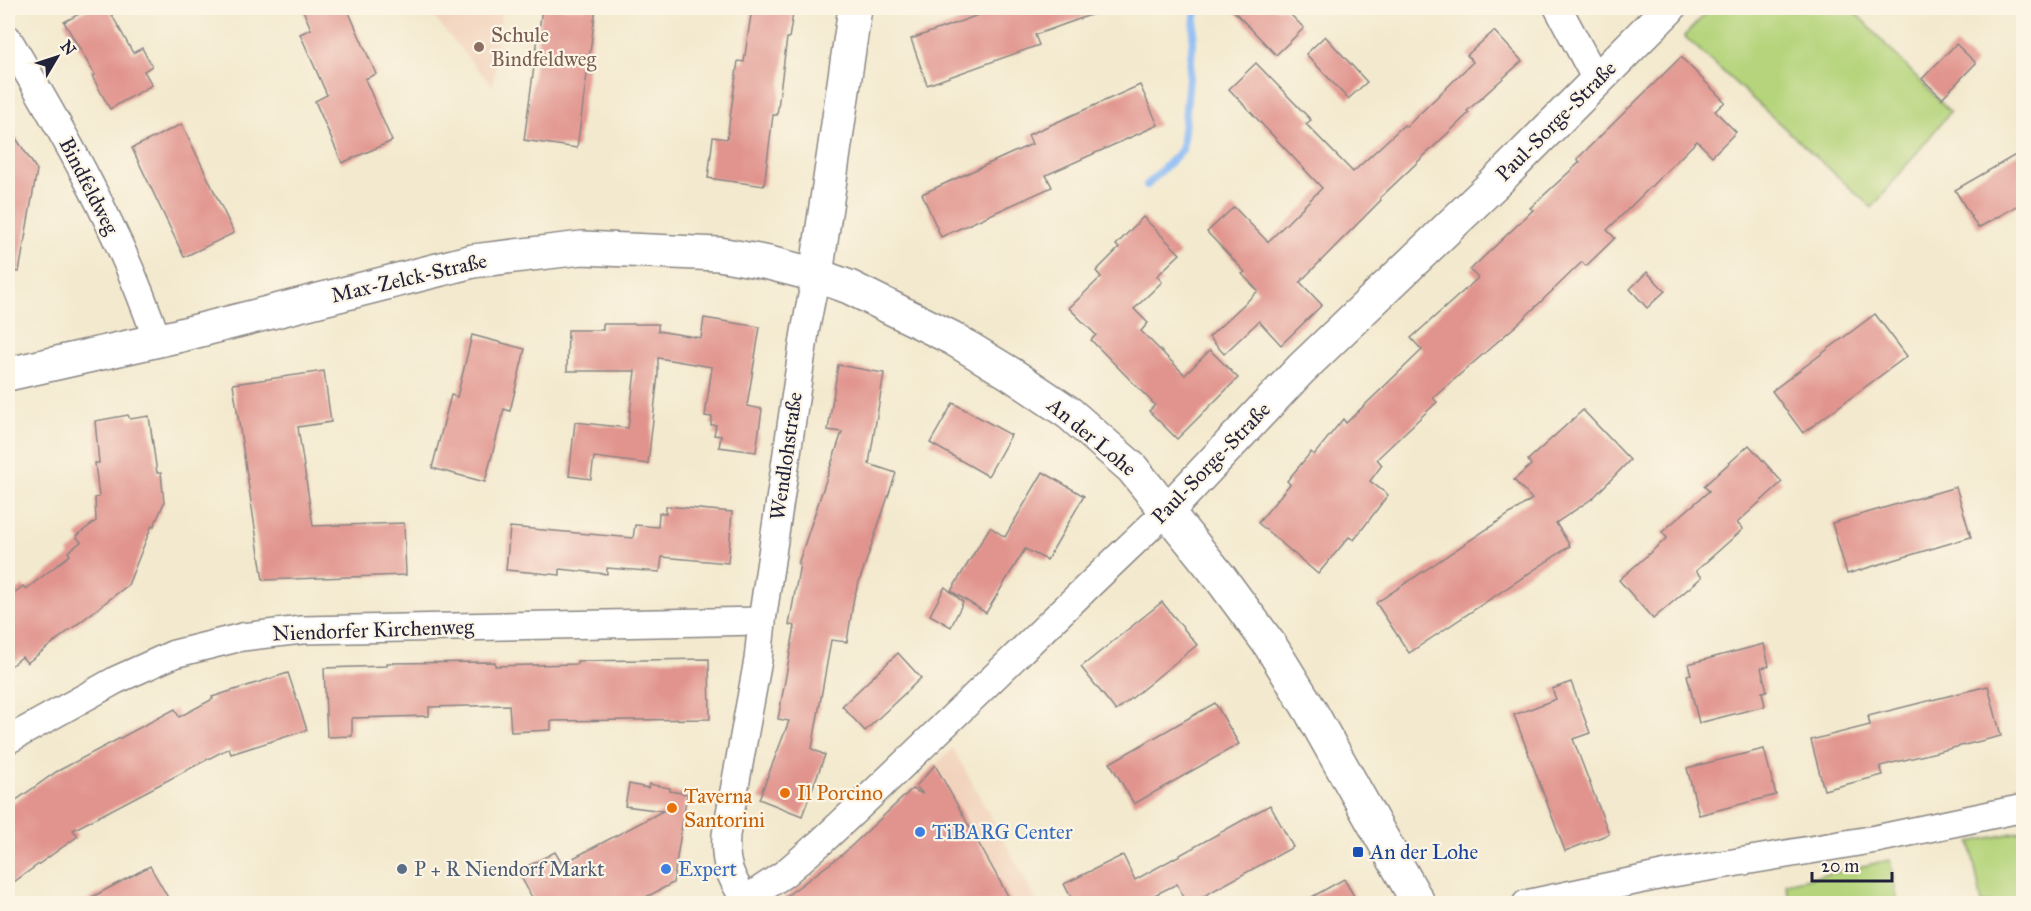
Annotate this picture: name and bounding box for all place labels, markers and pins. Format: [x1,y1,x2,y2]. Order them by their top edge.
place label: Schule Bindfeldweg [491,22,597,72]
marker: Schule Bindfeldweg [472,40,486,54]
place label: Il Porcino [797,780,883,806]
place label: Taverna Santorini [684,783,765,833]
marker: Il Porcino [778,786,792,800]
marker: Taverna Santorini [665,801,679,815]
place label: TiBARG Center [932,819,1073,845]
marker: TiBARG Center [913,825,927,839]
place label: An der Lohe [1369,839,1478,865]
marker: An der Lohe [1351,845,1365,859]
place label: P + R Niendorf Markt [414,856,605,882]
place label: Expert [678,856,738,882]
marker: P + R Niendorf Markt [395,862,409,876]
marker: Expert [659,862,673,876]

